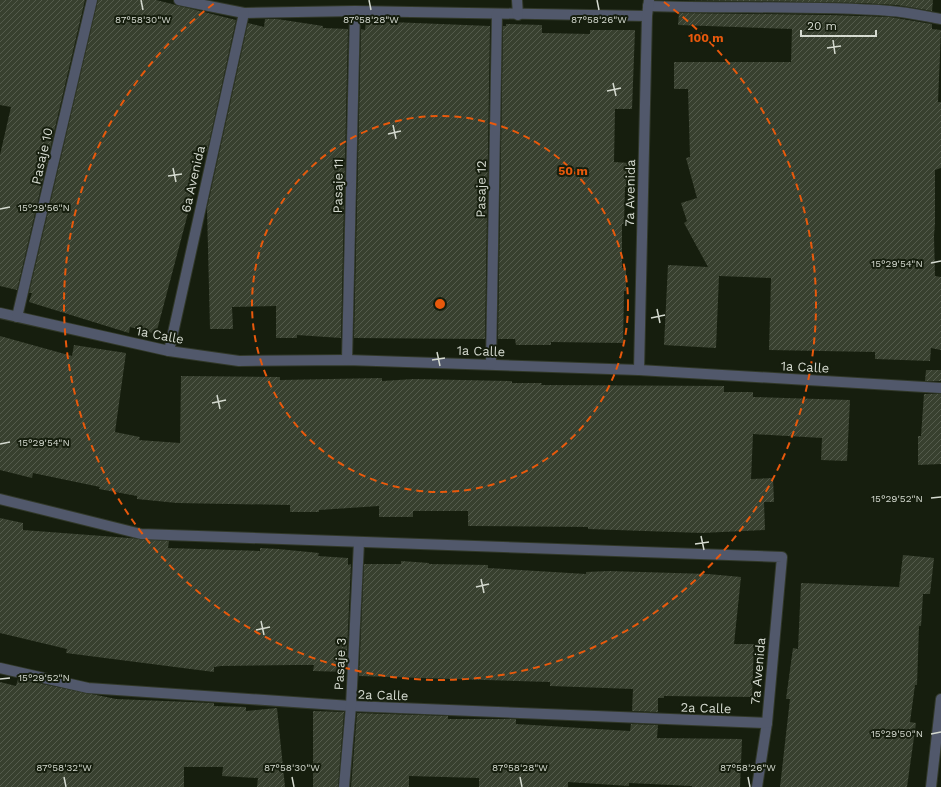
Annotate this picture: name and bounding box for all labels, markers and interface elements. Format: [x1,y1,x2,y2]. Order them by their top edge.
scale bar [801,12,876,38]
text: 87°58'30"W [115,14,171,25]
text: 87°58'28"W [343,14,399,25]
text: 87°58'26"W [571,14,627,25]
text: 20 m [807,19,837,33]
text: 100 m [688,31,724,45]
street label: Pasaje 10 [28,126,56,186]
street label: 6a Avenida [178,143,208,214]
street label: Pasaje 11 [330,158,346,214]
street label: 7a Avenida [622,159,638,227]
street label: Pasaje 12 [473,160,489,218]
text: 50 m [558,164,588,178]
text: 15°29'56"N [18,202,70,213]
text: 15°29'54"N [871,258,923,269]
centre of rings [433,297,447,311]
street label: 1a Calle [135,323,185,347]
street label: 1a Calle [457,343,505,359]
street label: 1a Calle [780,358,830,376]
text: 15°29'54"N [18,437,70,448]
text: 15°29'52"N [871,493,923,504]
street label: 7a Avenida [748,636,768,705]
street label: Pasaje 3 [331,637,349,691]
text: 15°29'52"N [18,672,70,683]
street label: 2a Calle [357,687,409,703]
street label: 2a Calle [680,700,732,716]
text: 15°29'50"N [871,728,923,739]
text: 87°58'32"W [36,762,92,773]
text: 87°58'30"W [264,762,320,773]
text: 87°58'28"W [492,762,548,773]
text: 87°58'26"W [720,762,776,773]

